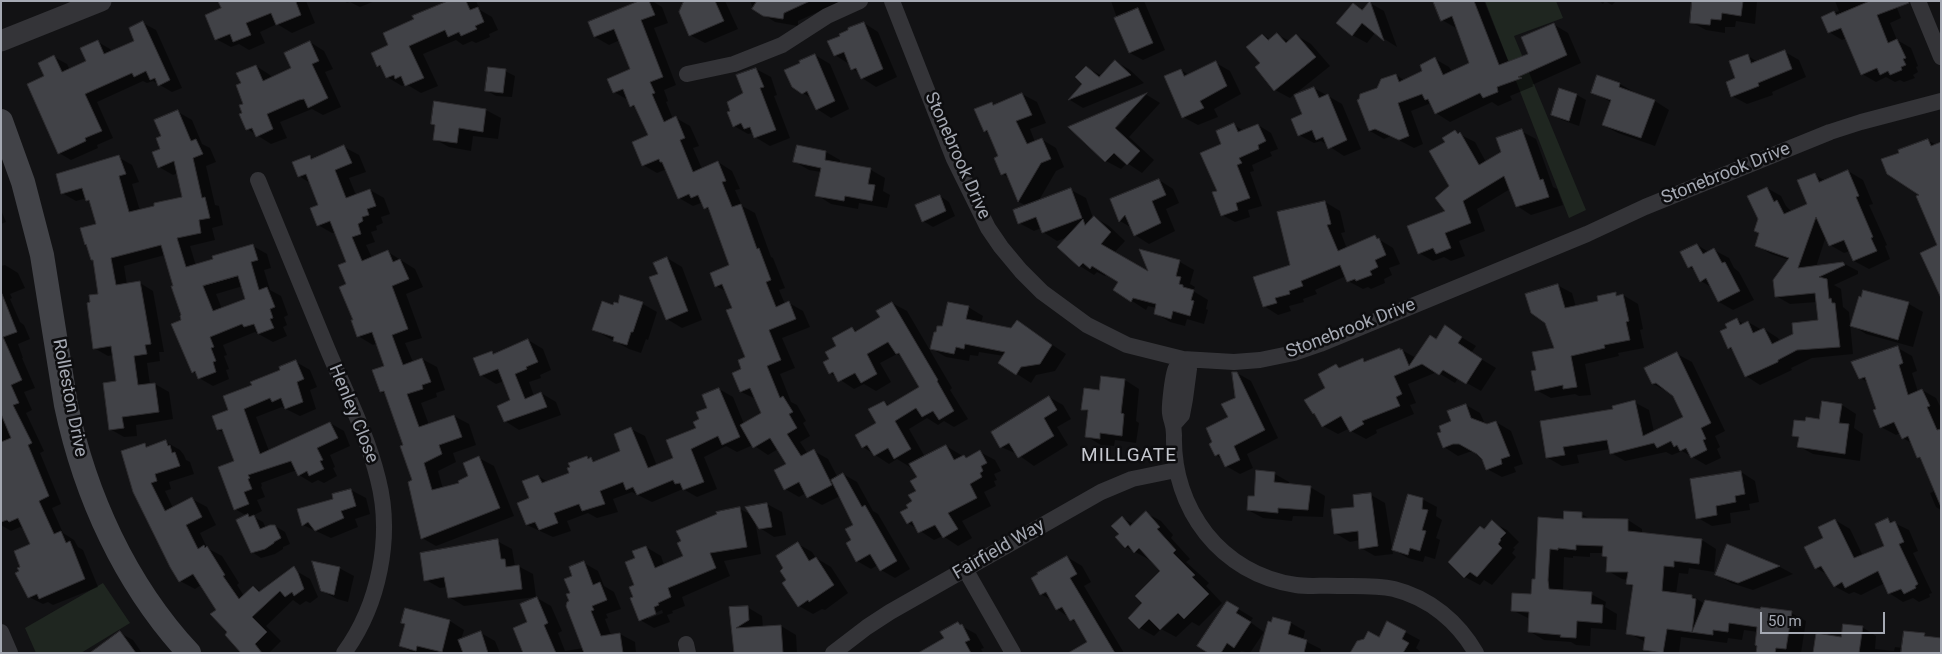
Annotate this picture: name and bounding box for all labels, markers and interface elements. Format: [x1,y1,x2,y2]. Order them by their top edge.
street label: Stonebrook Drive [919,89,995,223]
street label: Stonebrook Drive [1659,138,1793,210]
street label: Stonebrook Drive [1283,294,1419,364]
street label: Rolleston Drive [47,337,91,459]
street label: Henley Close [323,362,383,466]
district label: MILLGATE [1080,445,1178,467]
street label: Fairfield Way [949,515,1049,585]
scale bar [1762,602,1887,634]
text: 50 m [1768,612,1802,630]

